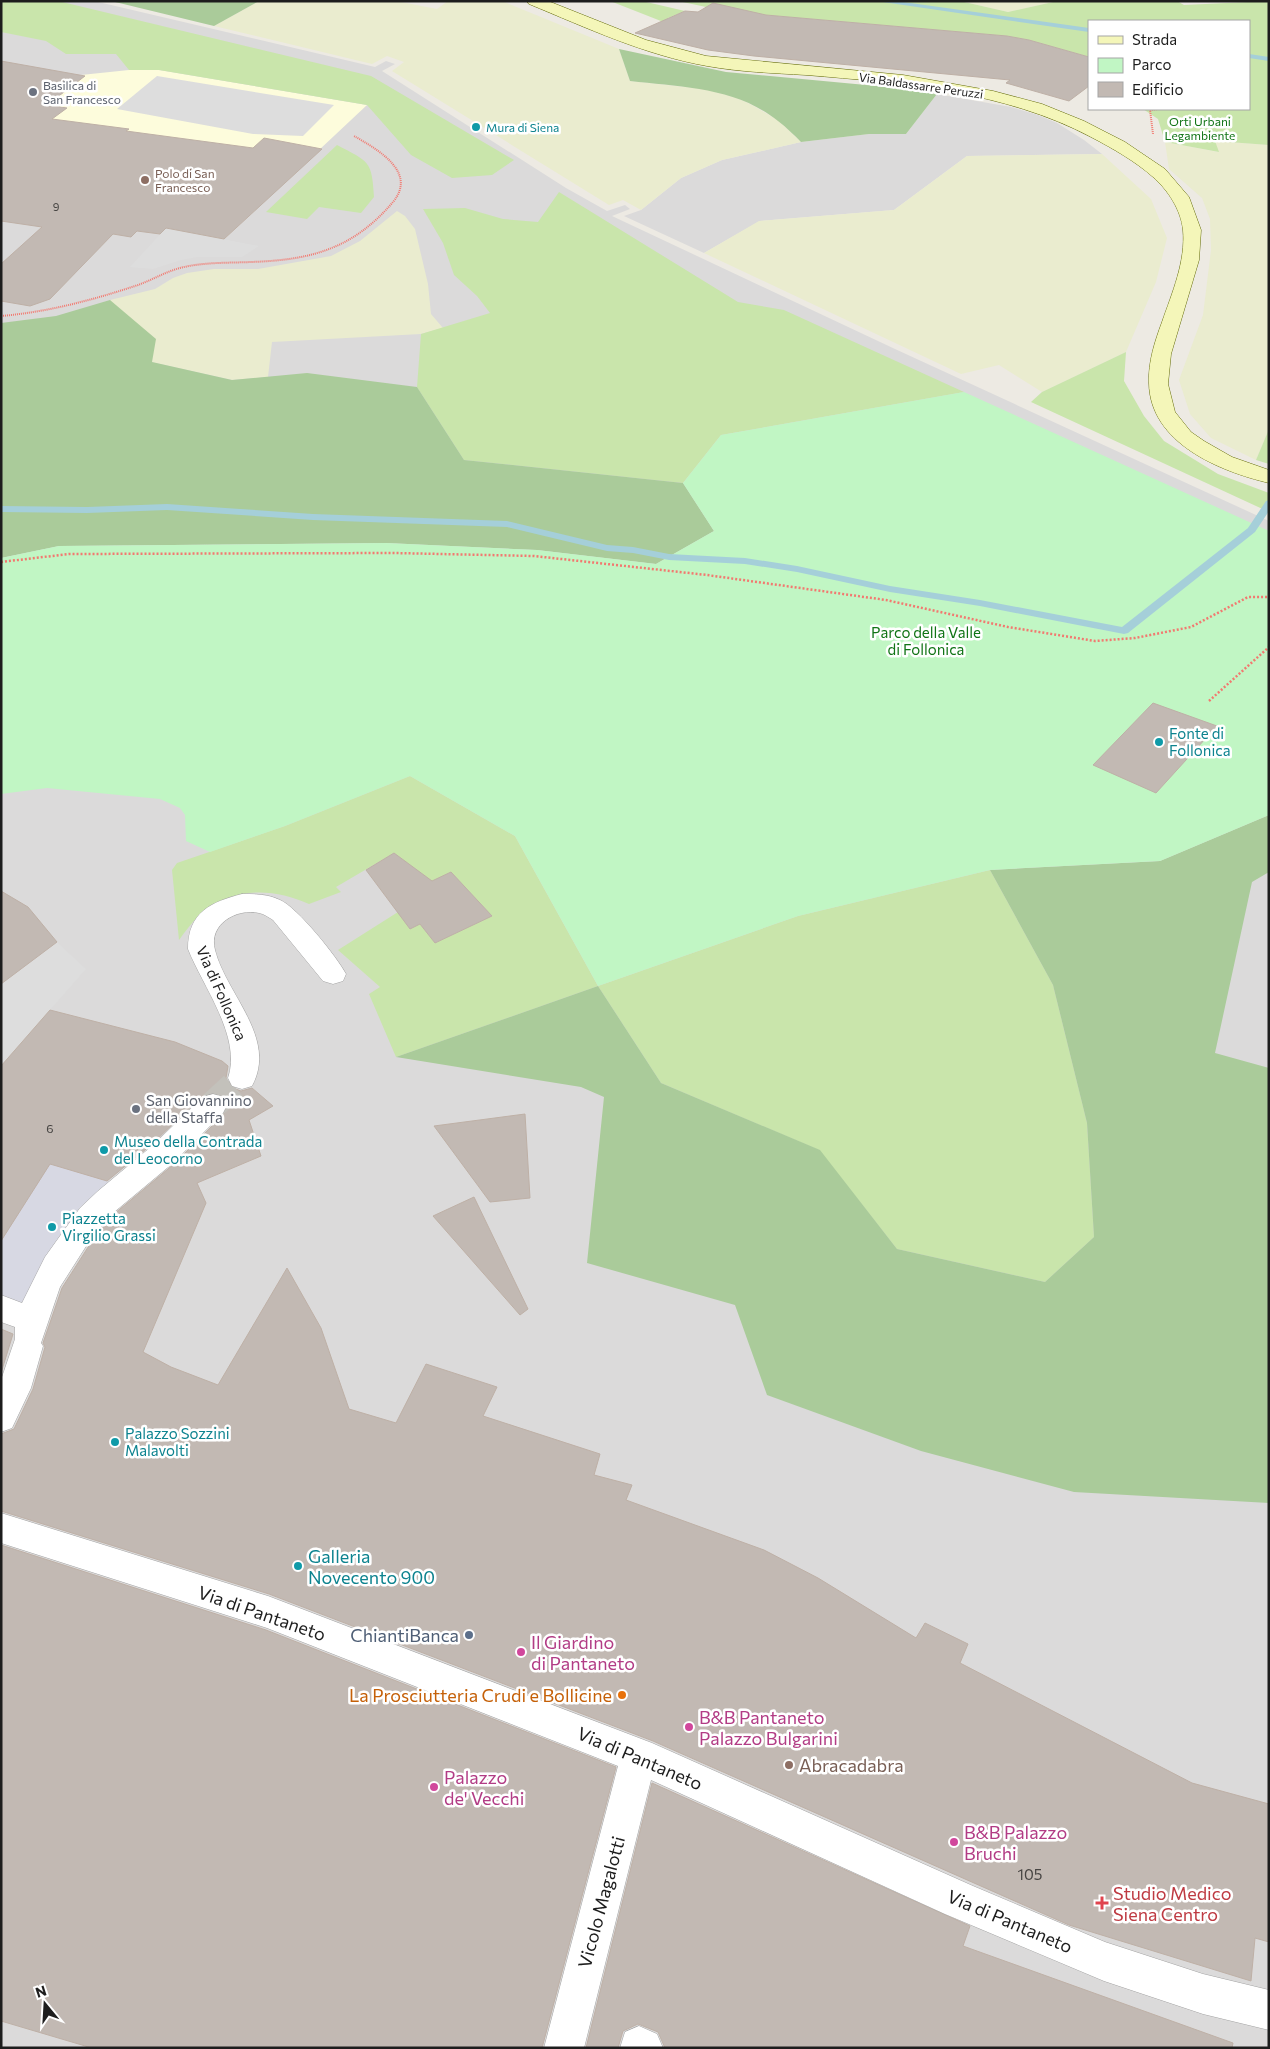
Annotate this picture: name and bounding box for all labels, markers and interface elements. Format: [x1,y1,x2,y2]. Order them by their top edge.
legend [1088,20,1250,110]
text: Strada [1132,30,1177,48]
text: Parco [1132,55,1171,73]
street label: Via Baldassarre Peruzzi [858,69,984,101]
place label: Basilica di San Francesco [43,78,121,106]
text: Edificio [1132,80,1183,98]
marker: Basilica di San Francesco [27,86,39,98]
park label: Orti Urbani Legambiente [1165,114,1235,142]
place label: Mura di Siena [486,120,559,134]
marker: Mura di Siena [470,121,482,133]
place label: Polo di San Francesco [155,166,215,194]
marker: Polo di San Francesco [139,174,151,186]
house number: 9 [53,200,60,213]
park label: Parco della Valle di Follonica [871,623,981,658]
place label: Fonte di Follonica [1169,724,1231,759]
marker: Fonte di Follonica [1153,736,1165,748]
street label: Via di Follonica [193,943,251,1043]
place label: San Giovannino della Staffa [146,1091,252,1126]
marker: San Giovannino della Staffa [130,1103,142,1115]
house number: 6 [46,1121,54,1135]
place label: Museo della Contrada del Leocorno [114,1132,262,1167]
marker: Museo della Contrada del Leocorno [98,1144,110,1156]
place label: Piazzetta Virgilio Grassi [62,1209,156,1244]
marker: Piazzetta Virgilio Grassi [46,1221,58,1233]
place label: Palazzo Sozzini Malavolti [125,1424,230,1459]
marker: Palazzo Sozzini Malavolti [109,1436,121,1448]
place label: Galleria Novecento 900 [308,1545,435,1588]
marker: Galleria Novecento 900 [292,1560,304,1572]
street label: Via di Pantaneto [195,1581,329,1645]
place label: ChiantiBanca [350,1624,459,1646]
marker: ChiantiBanca [463,1629,475,1641]
place label: Il Giardino di Pantaneto [531,1631,635,1674]
marker: Il Giardino di Pantaneto [515,1646,527,1658]
place label: La Prosciutteria Crudi e Bollicine [349,1684,612,1706]
marker: La Prosciutteria Crudi e Bollicine [616,1689,628,1701]
place label: B&B Pantaneto Palazzo Bulgarini [699,1706,838,1749]
marker: B&B Pantaneto Palazzo Bulgarini [683,1721,695,1733]
street label: Via di Pantaneto [574,1722,706,1794]
place label: Abracadabra [799,1754,904,1776]
marker: Abracadabra [783,1759,795,1771]
place label: Palazzo de' Vecchi [444,1766,524,1809]
marker: Palazzo de' Vecchi [428,1781,440,1793]
place label: B&B Palazzo Bruchi [964,1821,1067,1864]
street label: Vicolo Magalotti [573,1834,629,1970]
marker: B&B Palazzo Bruchi [948,1836,960,1848]
house number: 105 [1018,1865,1042,1883]
place label: Studio Medico Siena Centro [1113,1882,1231,1925]
street label: Via di Pantaneto [944,1885,1076,1957]
marker: Studio Medico Siena Centro [1095,1896,1109,1910]
north arrow [20,1979,70,2029]
text: N [33,1981,48,2001]

